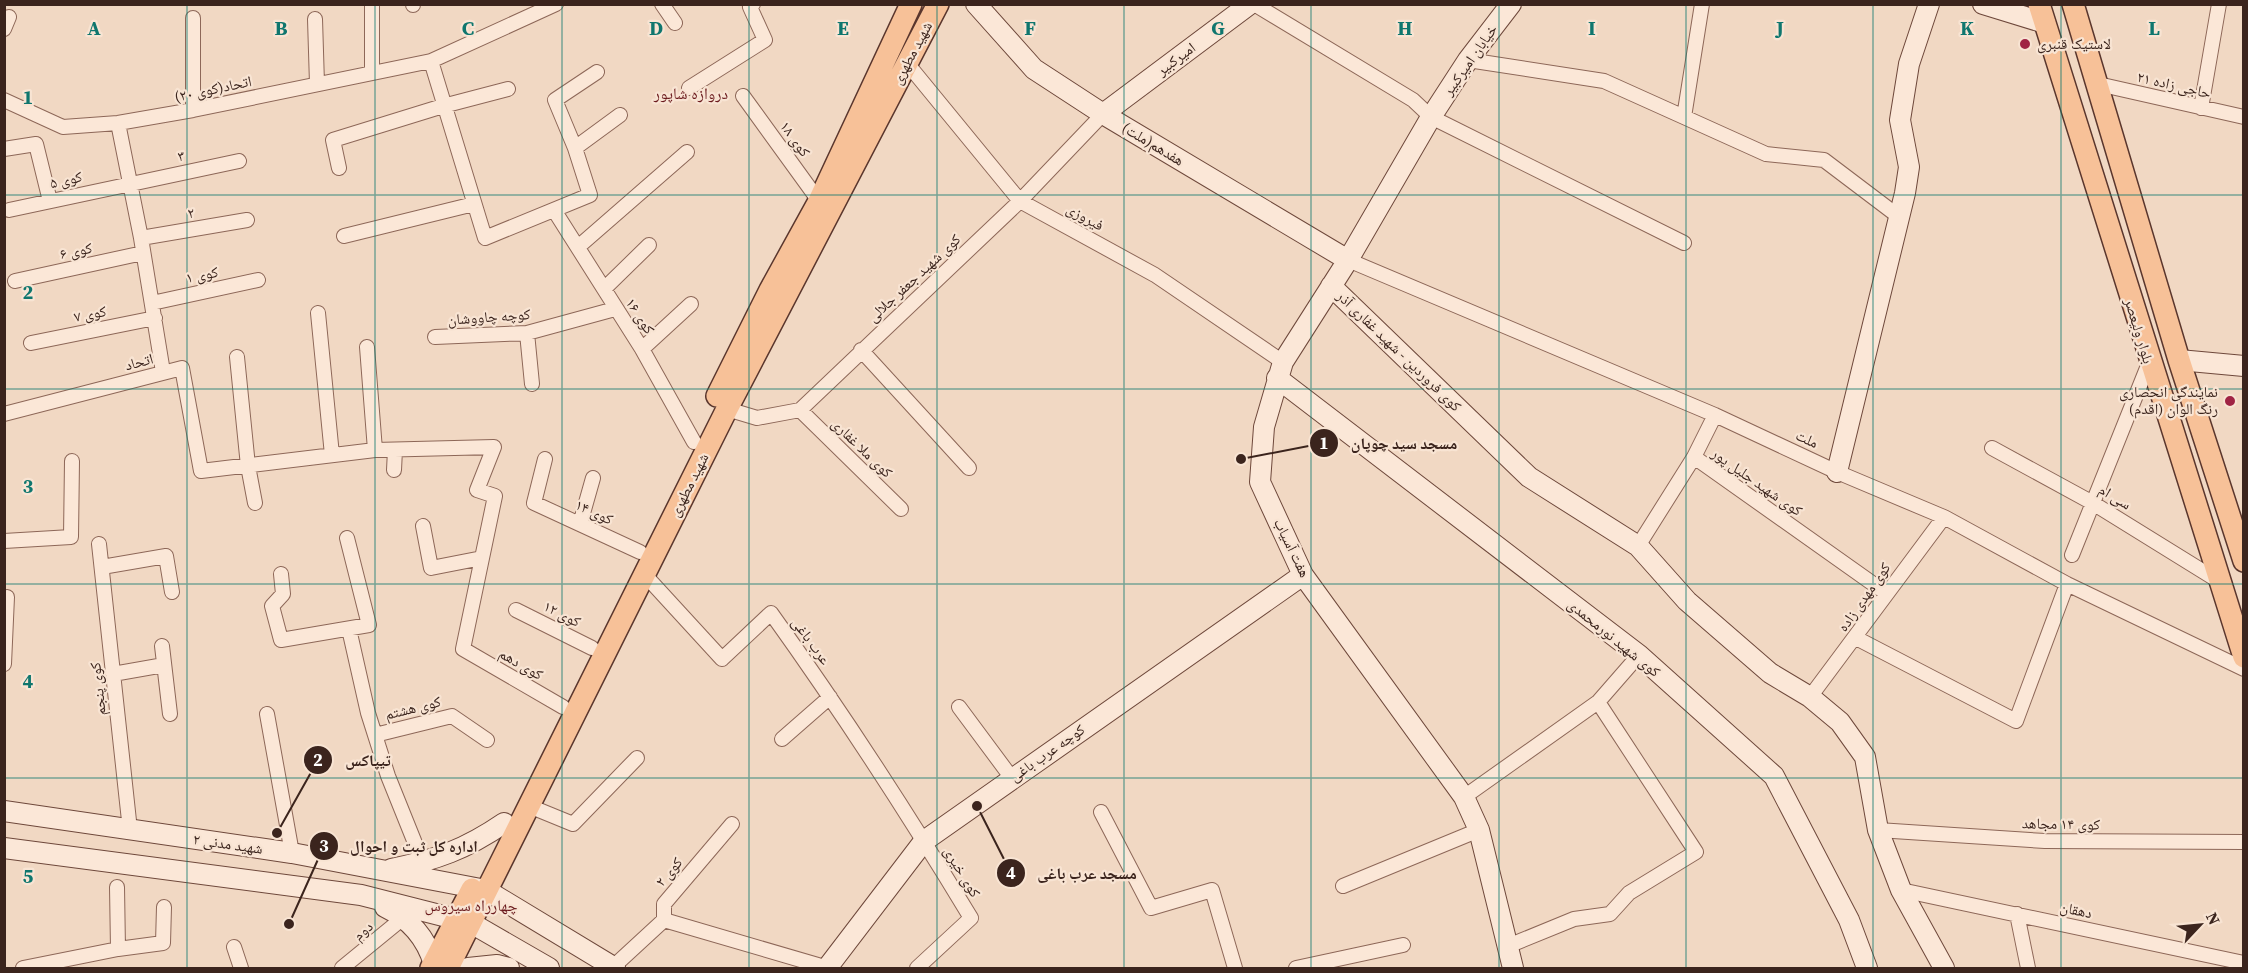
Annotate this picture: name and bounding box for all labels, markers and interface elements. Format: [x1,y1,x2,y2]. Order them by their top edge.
text: A [87,14,101,42]
text: B [274,14,288,42]
text: C [462,14,474,42]
text: D [649,14,663,42]
text: E [837,14,849,42]
text: F [1024,14,1036,42]
text: G [1211,14,1225,42]
text: H [1397,14,1413,42]
text: I [1588,14,1596,42]
text: J [1774,14,1784,42]
text: K [1960,14,1974,42]
text: L [2148,14,2160,42]
street label: شهید مطهری [886,17,937,88]
street label: خیابان امیرکبیر [1437,19,1502,101]
place label: لاستیک قنبری [2037,33,2111,54]
street label: امیرکبیر [1151,37,1200,81]
marker: لاستیک قنبری [2018,37,2032,51]
street label: ۲۱ حاجی زاده [2135,66,2214,103]
street label: اتحاد(کوی ۲۰) [172,70,253,107]
district label: دروازه شاپور [653,82,728,104]
text: 1 [23,83,33,111]
street label: کوی ۱۸ [775,117,816,161]
street label: هفدهم(ملت) [1118,117,1188,170]
street label: ۳ [176,145,186,166]
street label: کوی ۵ [48,166,84,193]
street label: فیروزی [1063,198,1108,235]
street label: ۲ [186,202,196,223]
street label: کوی شهید جعفر جلالی [862,229,965,327]
street label: کوی ۶ [58,237,94,264]
street label: کوی ۱ [184,261,220,288]
text: 2 [23,278,34,306]
street label: کوی فروردین - شهید غفاری آذر [1332,285,1466,416]
street label: کوی ۱۶ [621,293,660,338]
street label: بلوار ولیعصر [2119,295,2159,366]
street label: کوی ۷ [72,300,108,327]
street label: کوچه چاووشان [447,303,531,330]
street label: اتحاد [122,348,155,375]
place label: نمایندگی انحصاری رنگ الوان (اقدم) [2119,381,2218,419]
marker: نمایندگی انحصاری رنگ الوان (اقدم) [2223,394,2237,408]
street label: کوی ملا غفاری [827,413,898,482]
street label: ملت [1792,424,1822,453]
callout: مسجد سید چوپان [1309,426,1469,460]
text: 1 [1319,430,1329,455]
text: مسجد سید چوپان [1351,432,1457,454]
street label: کوی شهید جلیل پور [1707,442,1807,521]
street label: شهید مطهری [664,449,714,520]
text: 3 [23,472,34,500]
street label: سی ام [2095,479,2136,515]
street label: کوی ۱۴ [572,494,617,529]
street label: هفت آسیاب [1269,515,1316,581]
street label: کوی مهدی زاده [1832,558,1895,636]
street label: کوی شهید نورمحمدی [1563,594,1665,682]
street label: کوی ۱۲ [540,595,585,632]
street label: عرب باغی [787,612,836,669]
street label: کوی دهم [495,643,547,685]
street label: کوی پنجم [84,661,111,717]
text: 4 [23,667,34,695]
street label: کوی هشتم [383,690,443,725]
street label: کوچه عرب باغی [1005,719,1089,786]
callout: تیپاکس [303,743,402,777]
text: 2 [313,747,323,772]
text: تیپاکس [345,749,391,771]
street label: کوی ۱۴ مجاهد [2022,812,2100,835]
street label: شهید مدنی ۲ [192,828,264,859]
callout: اداره کل ثبت و احوال [309,829,490,863]
text: 3 [319,833,329,858]
text: اداره کل ثبت و احوال [350,835,478,857]
street label: کوی خیری [939,842,986,901]
street label: کوی ۲ [650,852,687,891]
callout: مسجد عرب باغی [996,856,1149,890]
text: 4 [1006,860,1016,885]
text: 5 [23,862,34,890]
text: مسجد عرب باغی [1037,862,1137,884]
district label: چهارراه سیروس [424,894,518,916]
north arrow [2170,895,2230,955]
street label: دهقان [2058,896,2094,923]
text: N [2201,908,2226,929]
street label: دوم [348,916,377,945]

